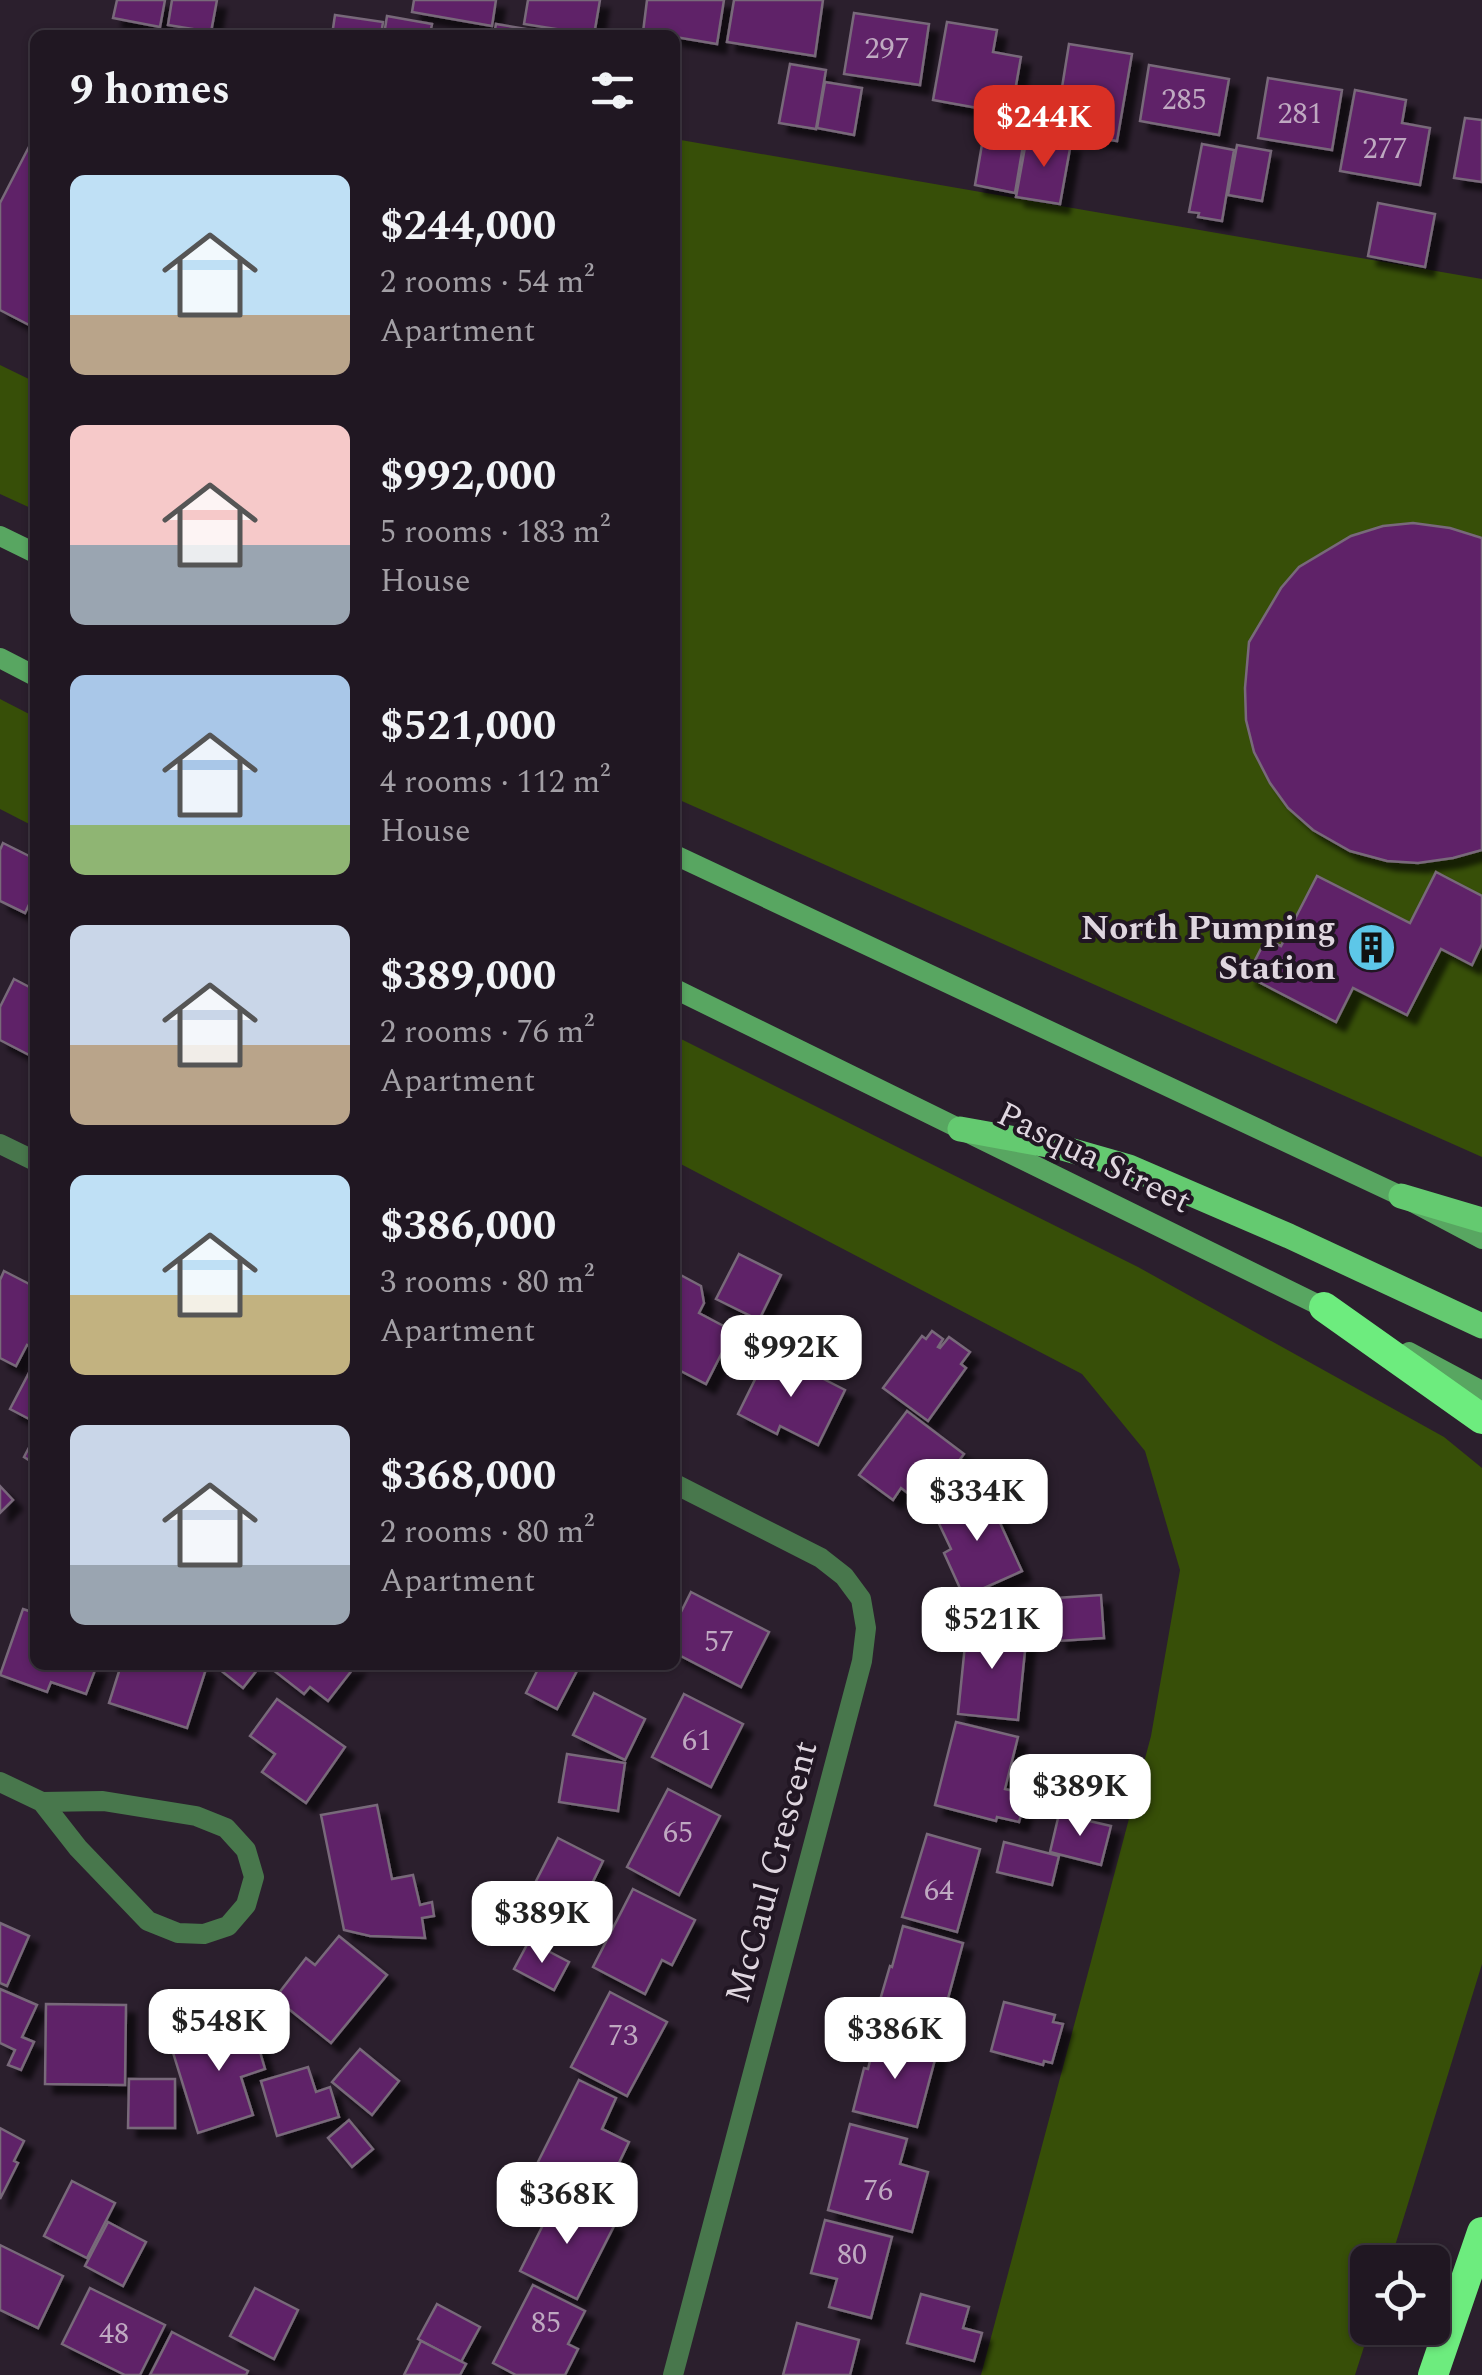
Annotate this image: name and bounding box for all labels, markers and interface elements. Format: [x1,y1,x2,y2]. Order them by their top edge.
house number: 297 [865,26,910,72]
text: 9 homes [70,59,230,122]
icon: filters [585,63,640,118]
house number: 285 [1162,77,1207,123]
pin: $244K [974,85,1114,170]
house number: 281 [1278,91,1323,137]
text: $244K [996,93,1092,142]
house number: 277 [1363,126,1408,172]
text: $244,000 [380,195,556,258]
icon: home [150,215,270,335]
text: 2 rooms · 54 m² [380,258,594,307]
text: Apartment [380,307,535,356]
text: $992,000 [380,445,556,508]
icon: home [150,465,270,585]
text: 5 rooms · 183 m² [380,508,610,557]
text: House [380,557,470,606]
text: $521,000 [380,695,556,758]
icon: home [150,715,270,835]
text: 4 rooms · 112 m² [380,758,610,807]
text: House [380,807,470,856]
place label: North Pumping Station [1081,902,1336,995]
building icon: North Pumping Station [1345,922,1397,974]
text: $389,000 [380,945,556,1008]
icon: home [150,965,270,1085]
text: 2 rooms · 76 m² [380,1008,594,1057]
text: Apartment [380,1057,535,1106]
street label: Pasqua Street [988,1088,1200,1228]
text: $386,000 [380,1195,556,1258]
icon: home [150,1215,270,1335]
text: 3 rooms · 80 m² [380,1258,594,1307]
text: Apartment [380,1307,535,1356]
pin: $992K [721,1315,861,1400]
text: $992K [743,1323,839,1372]
text: $368,000 [380,1445,556,1508]
pin: $334K [907,1459,1047,1544]
icon: home [150,1465,270,1585]
text: $334K [929,1467,1025,1516]
text: 2 rooms · 80 m² [380,1508,594,1557]
text: Apartment [380,1557,535,1606]
pin: $521K [922,1587,1062,1672]
text: $521K [944,1595,1040,1644]
house number: 57 [704,1619,734,1665]
house number: 61 [682,1718,712,1764]
street label: McCaul Crescent [712,1735,832,2009]
pin: $389K [1010,1754,1150,1839]
text: $389K [1032,1762,1128,1811]
house number: 65 [663,1810,693,1856]
house number: 64 [924,1868,954,1914]
pin: $389K [472,1881,612,1966]
text: $389K [494,1889,590,1938]
pin: $548K [149,1989,289,2074]
text: $548K [171,1997,267,2046]
pin: $386K [825,1997,965,2082]
text: $386K [847,2005,943,2054]
house number: 73 [608,2013,638,2059]
pin: $368K [497,2162,637,2247]
house number: 76 [863,2168,893,2214]
text: $368K [519,2170,615,2219]
house number: 80 [837,2232,867,2278]
map controls [1350,2245,1450,2345]
button: locate [1350,2245,1450,2345]
house number: 85 [531,2300,561,2346]
house number: 48 [99,2311,129,2357]

